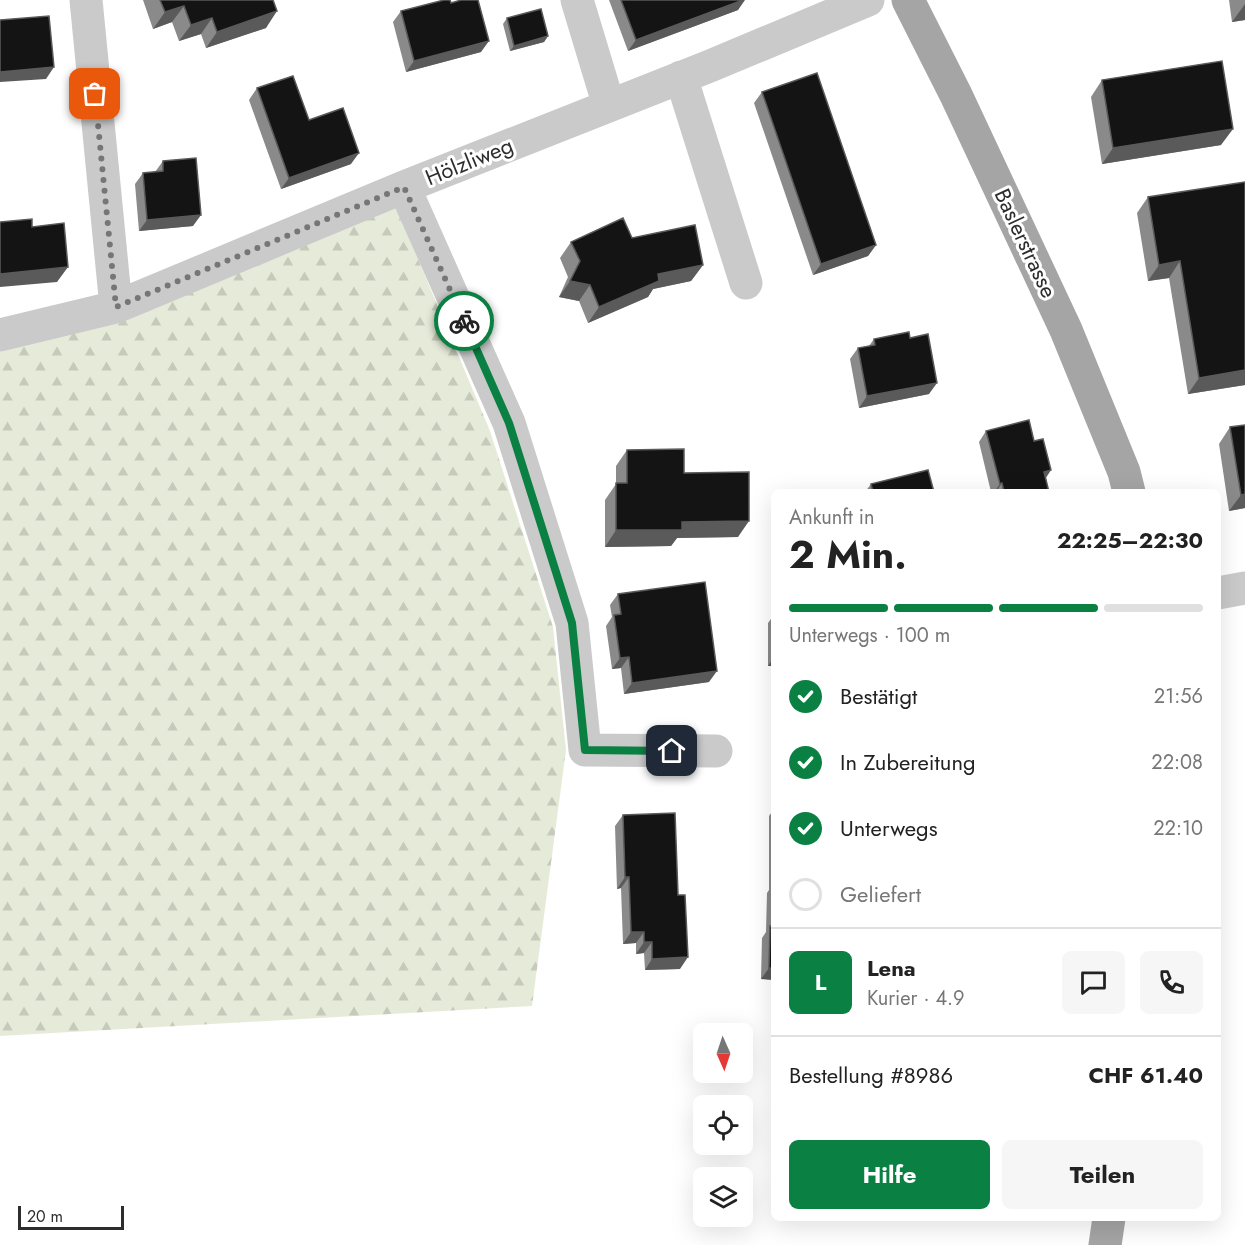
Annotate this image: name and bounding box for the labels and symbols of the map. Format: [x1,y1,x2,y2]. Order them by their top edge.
pin [69,68,120,119]
street label: Hölzliweg [420,129,518,193]
street label: Baslerstrasse [987,183,1065,303]
courier [434,291,494,351]
pin [646,725,697,776]
north arrow [693,1023,753,1083]
scale bar [18,1203,124,1230]

